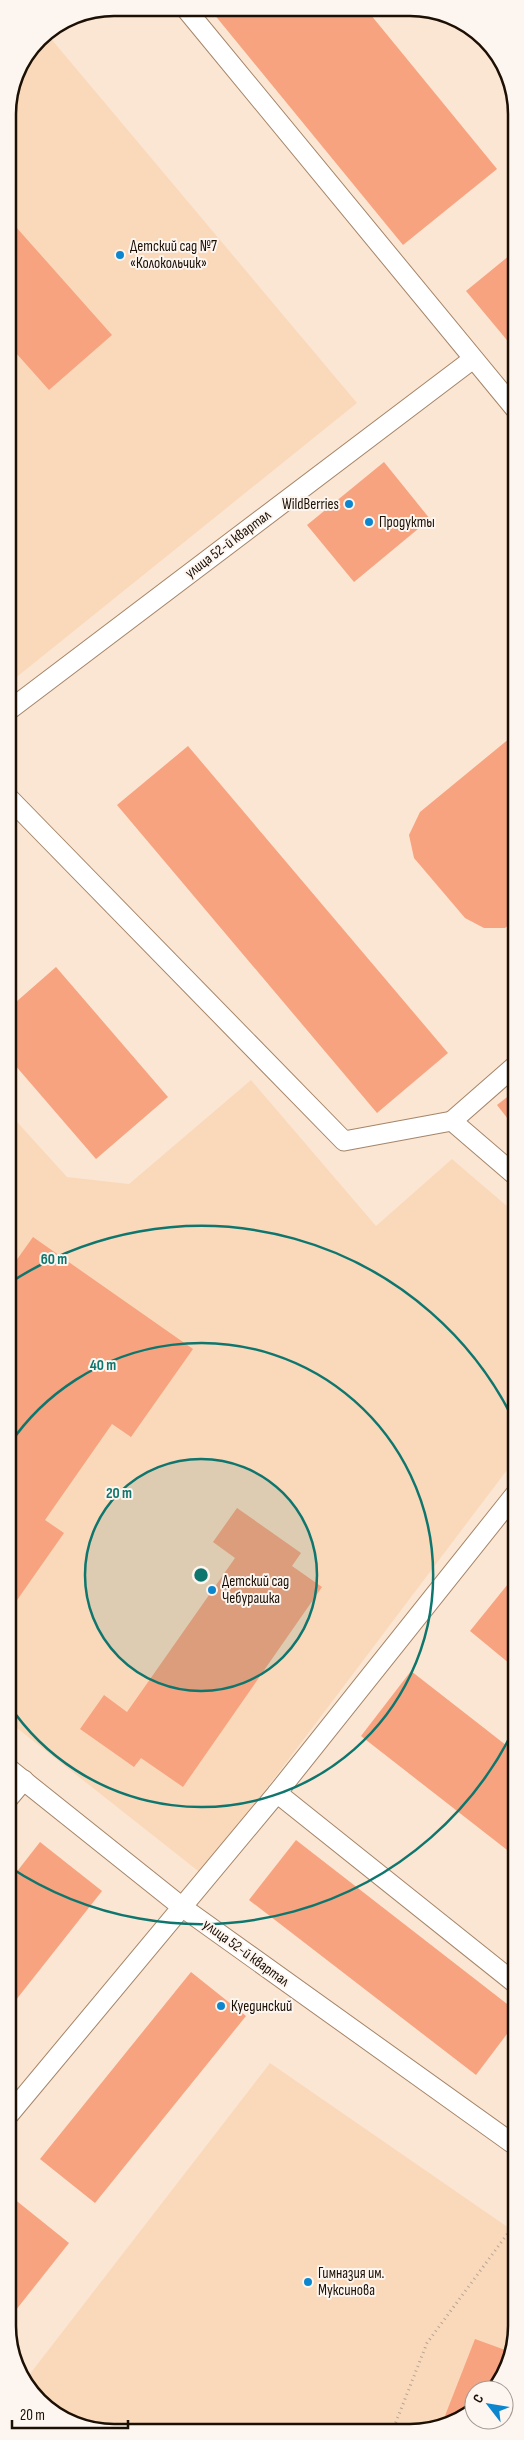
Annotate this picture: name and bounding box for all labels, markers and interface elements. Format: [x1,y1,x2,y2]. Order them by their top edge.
place label: Детский сад №7 «Колокольчик» [130,237,217,273]
marker: Детский сад №7 «Колокольчик» [114,249,126,261]
place label: WildBerries [282,495,339,514]
marker: WildBerries [343,498,355,510]
street label: улица 52-й квартал [181,505,275,582]
place label: Продукты [379,513,435,532]
marker: Продукты [363,516,375,528]
text: 60 m [41,1250,67,1269]
text: 40 m [90,1356,116,1375]
text: 20 m [106,1484,132,1503]
centre of rings [192,1566,210,1584]
place label: Детский сад Чебурашка [222,1572,289,1608]
marker: Детский сад Чебурашка [206,1584,218,1596]
street label: улица 52-й квартал [199,1915,294,1991]
place label: Куединский [231,1997,292,2016]
marker: Куединский [215,2000,227,2012]
place label: Гимназия им. Муксинова [318,2264,385,2300]
marker: Гимназия им. Муксинова [302,2276,314,2288]
north arrow [464,2380,514,2430]
text: С [469,2391,487,2406]
scale bar [12,2398,129,2430]
text: 20 m [20,2406,45,2425]

